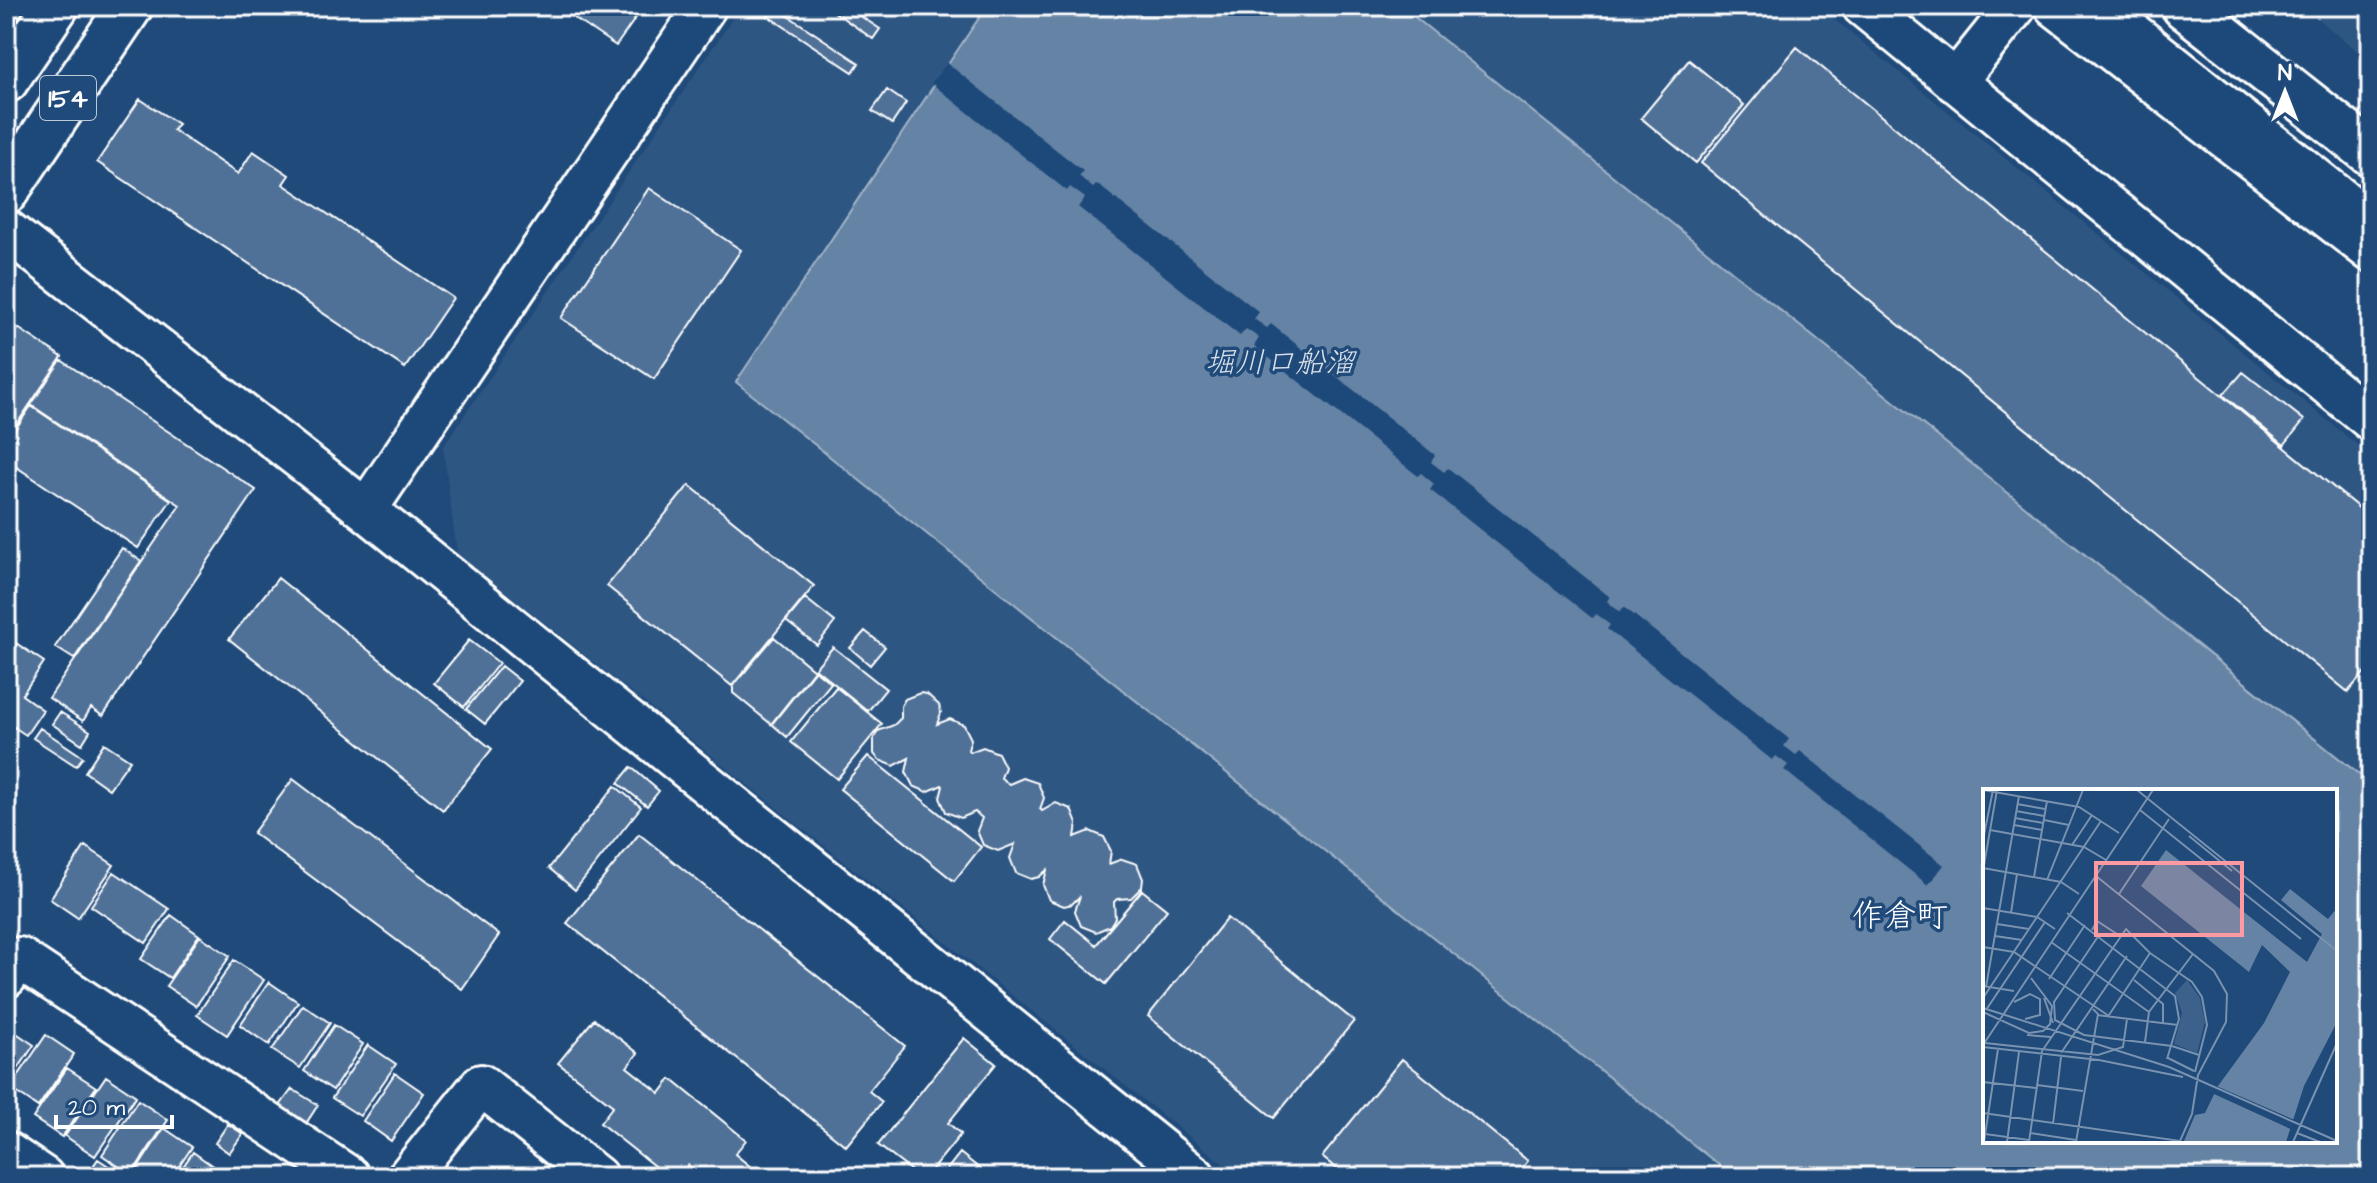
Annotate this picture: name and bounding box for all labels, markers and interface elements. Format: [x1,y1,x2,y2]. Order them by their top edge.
north arrow [2245,52,2325,132]
text: N [2278,58,2292,89]
road number: 154 [40,76,96,120]
water label: 堀川口船溜 [1205,342,1358,384]
inset map [1983,789,2337,1143]
district label: 作倉町 [1852,894,1948,939]
scale bar [56,1079,172,1129]
text: 20 m [68,1091,125,1125]

